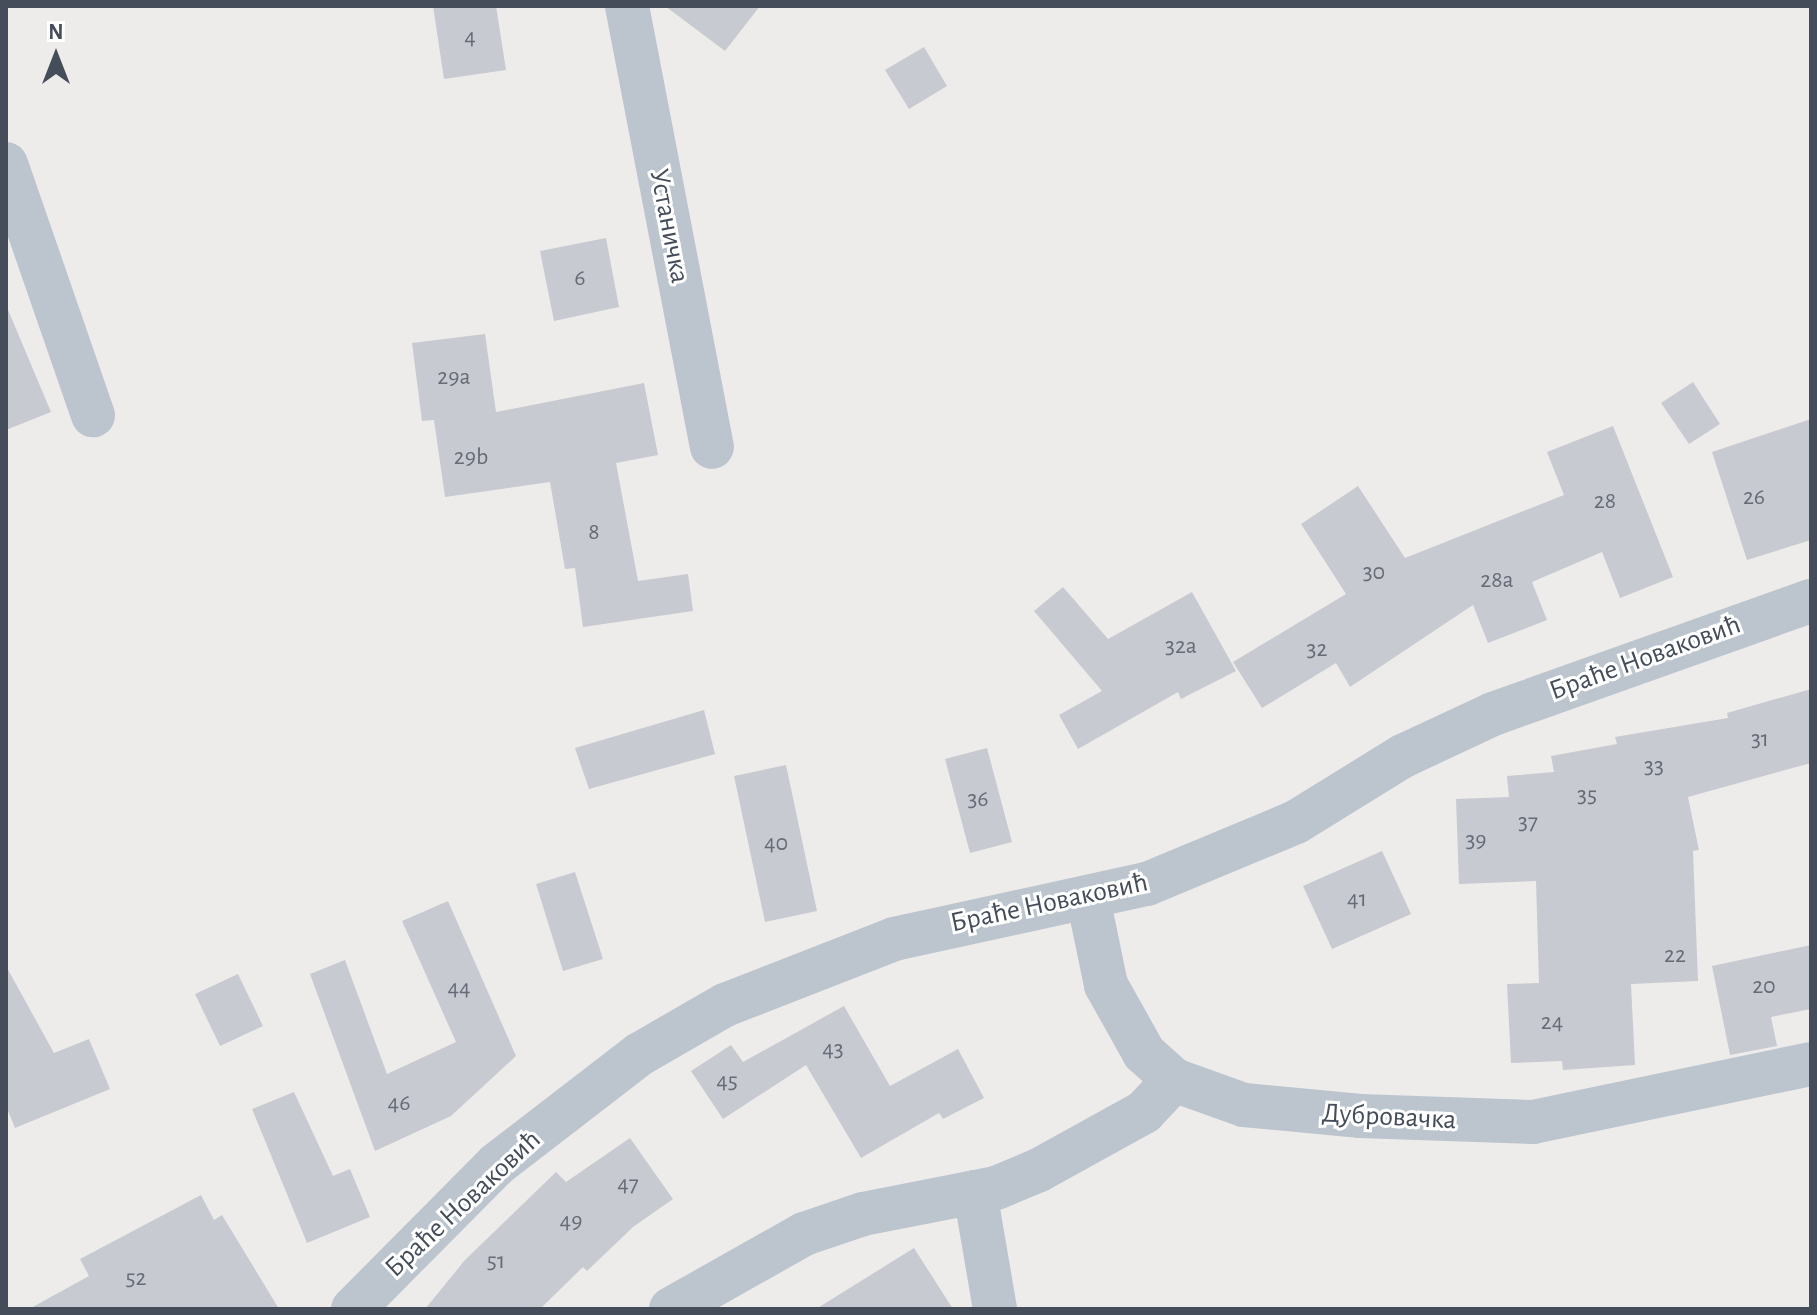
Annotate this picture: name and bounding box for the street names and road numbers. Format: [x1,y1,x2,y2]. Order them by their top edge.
street label: Устаничка [641,166,697,286]
street label: Браће Новаковић [1545,608,1745,708]
street label: Браће Новаковић [947,866,1151,940]
street label: Дубровачка [1321,1097,1457,1137]
street label: Браће Новаковић [378,1123,548,1285]

